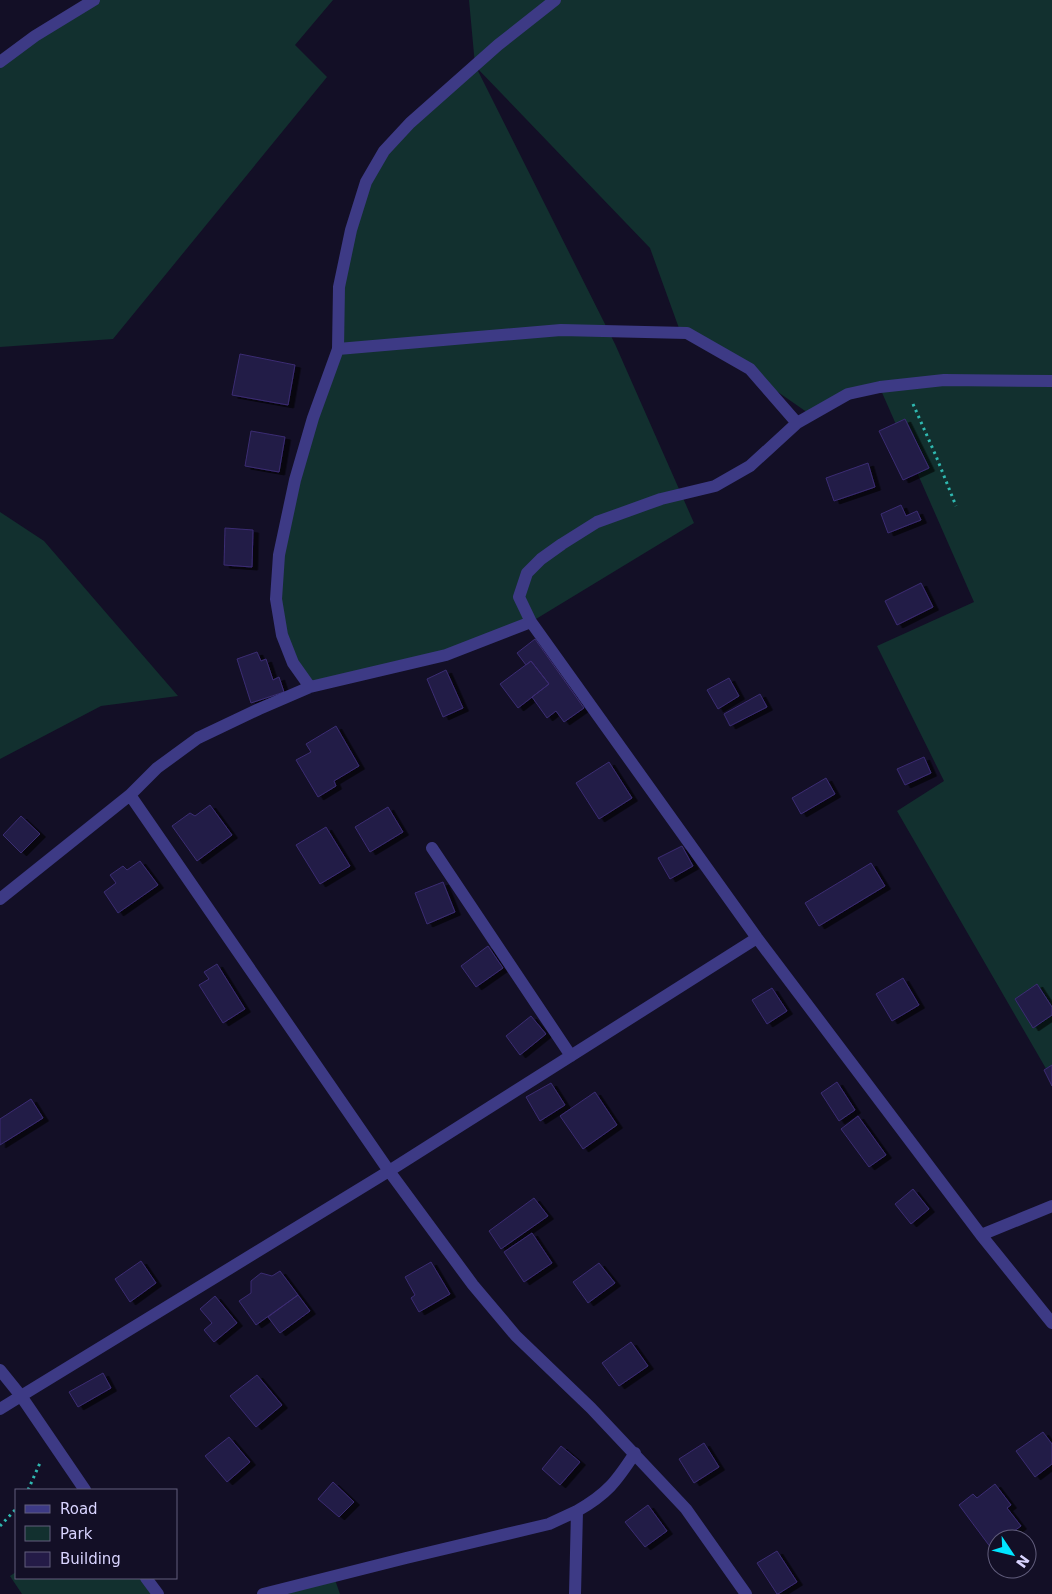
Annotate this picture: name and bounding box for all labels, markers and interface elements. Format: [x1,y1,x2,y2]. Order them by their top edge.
legend [15,1489,178,1579]
text: Road [60,1500,98,1518]
text: Park [60,1525,93,1543]
north arrow [987,1529,1037,1579]
text: Building [60,1550,121,1568]
text: N [1013,1552,1033,1571]

